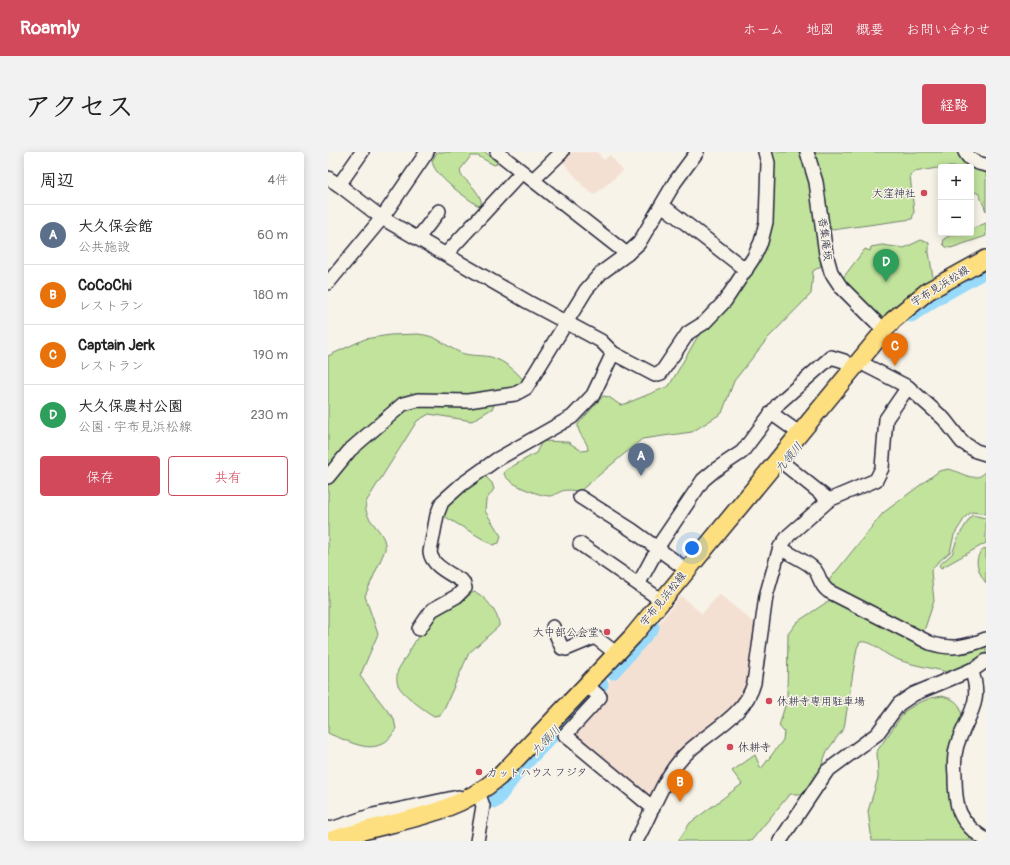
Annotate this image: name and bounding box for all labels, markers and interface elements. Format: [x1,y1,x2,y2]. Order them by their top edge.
text: Roamly [20,16,80,40]
text: ホーム [743,21,784,38]
text: 地図 [806,21,834,38]
text: 概要 [856,21,884,38]
text: お問い合わせ [906,21,990,38]
button: 経路 [922,84,986,124]
text: アクセス [24,90,134,125]
map controls [938,164,974,236]
button: + [938,164,974,200]
text: 周辺 [40,170,74,191]
text: 4件 [267,172,288,188]
place label: 大窪神社 [872,187,916,200]
marker: 大窪神社 [919,188,929,198]
button: − [938,200,974,236]
street label: 香集庵坂 [816,216,834,262]
text: 大久保会館 [78,217,153,236]
text: A [49,227,57,243]
text: 60 m [257,227,288,243]
text: 公共施設 [78,239,130,255]
pin: D [873,249,899,282]
street label: 宇布見浜松線 [909,263,971,309]
text: CoCoChi [78,276,132,295]
text: B [49,287,57,303]
text: 180 m [253,287,288,303]
text: レストラン [78,298,144,314]
pin: C [882,333,908,366]
text: Captain Jerk [78,336,155,355]
text: C [49,347,57,363]
text: 190 m [253,347,288,363]
text: レストラン [78,358,144,374]
text: 大久保農村公園 [78,397,183,416]
text: D [49,407,57,423]
text: 230 m [251,407,288,423]
text: 公園 · 宇布見浜松線 [78,419,192,435]
water label: 九領川 [772,439,806,477]
pin: A [628,443,654,476]
button: 保存 [40,456,160,496]
button: 共有 [168,456,288,496]
your location [682,538,702,558]
street label: 宇布見浜松線 [637,569,689,629]
place label: 大中部公会堂 [533,626,599,639]
marker: 大中部公会堂 [602,627,612,637]
place label: 休耕寺専用駐車場 [777,695,865,708]
marker: 休耕寺専用駐車場 [764,696,774,706]
water label: 九領川 [528,723,564,759]
place label: 休耕寺 [738,741,771,754]
marker: 休耕寺 [725,742,735,752]
place label: カットハウス フジタ [487,766,587,779]
marker: カットハウス フジタ [474,767,484,777]
pin: B [667,769,693,802]

